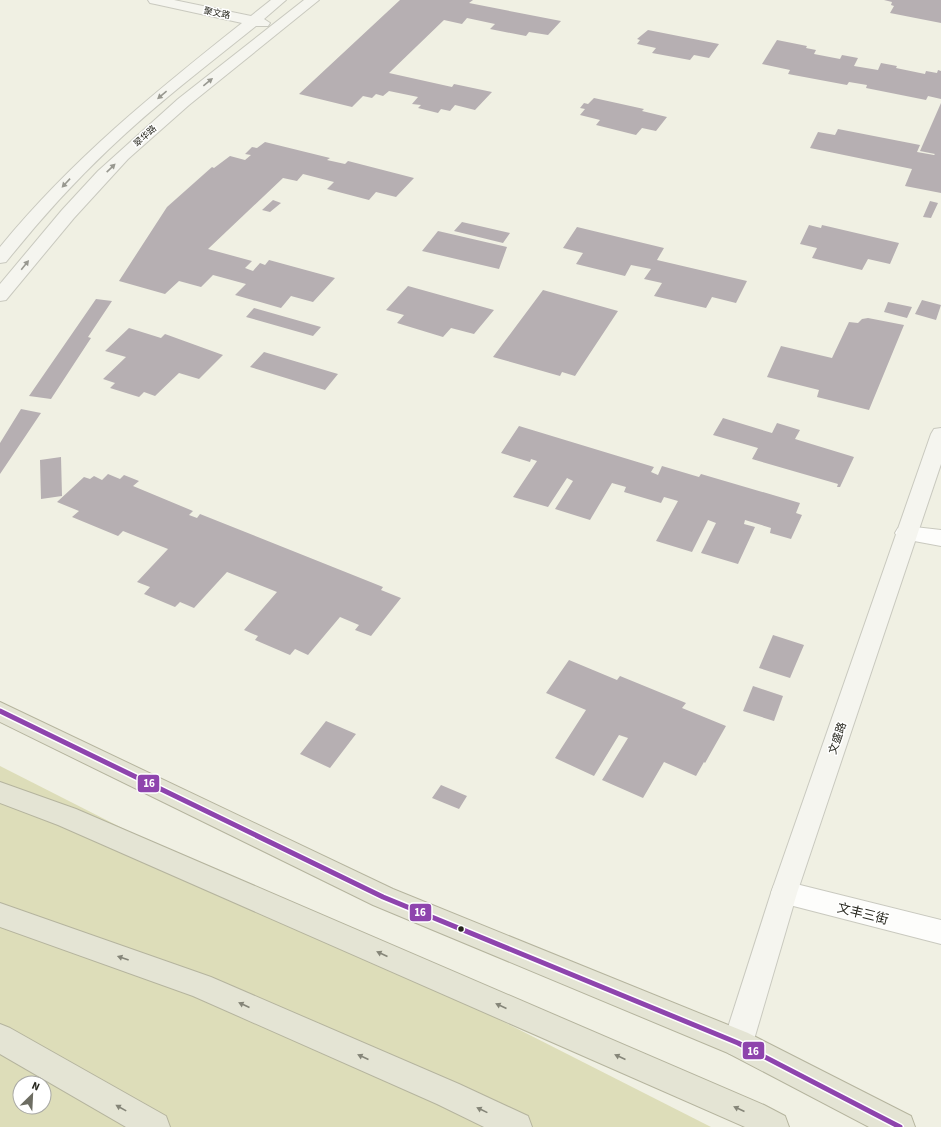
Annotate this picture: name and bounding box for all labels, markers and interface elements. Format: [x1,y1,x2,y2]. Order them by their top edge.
street label: 聚文路 [202,4,231,23]
one-way arrow [203,78,214,87]
one-way arrow [156,91,167,100]
street label: 翠华路 [131,123,160,150]
one-way arrow [106,163,116,173]
one-way arrow [61,178,71,188]
one-way arrow [20,260,29,271]
street label: 文盛路 [825,720,850,756]
line badge: 16 [137,774,160,793]
text: 16 [143,776,155,791]
street label: 文丰三街 [835,899,890,929]
line badge: 16 [409,903,432,922]
text: 16 [414,905,426,920]
unlabelled marker [456,924,466,934]
one-way arrow [375,950,387,956]
one-way arrow [117,955,129,961]
one-way arrow [239,1002,250,1008]
one-way arrow [494,1002,506,1008]
line badge: 16 [742,1041,765,1060]
text: 16 [747,1044,759,1059]
one-way arrow [358,1054,369,1060]
one-way arrow [614,1054,626,1060]
north arrow [12,1075,52,1115]
text: N [29,1078,42,1095]
one-way arrow [115,1105,127,1111]
one-way arrow [734,1106,745,1112]
one-way arrow [476,1107,488,1113]

